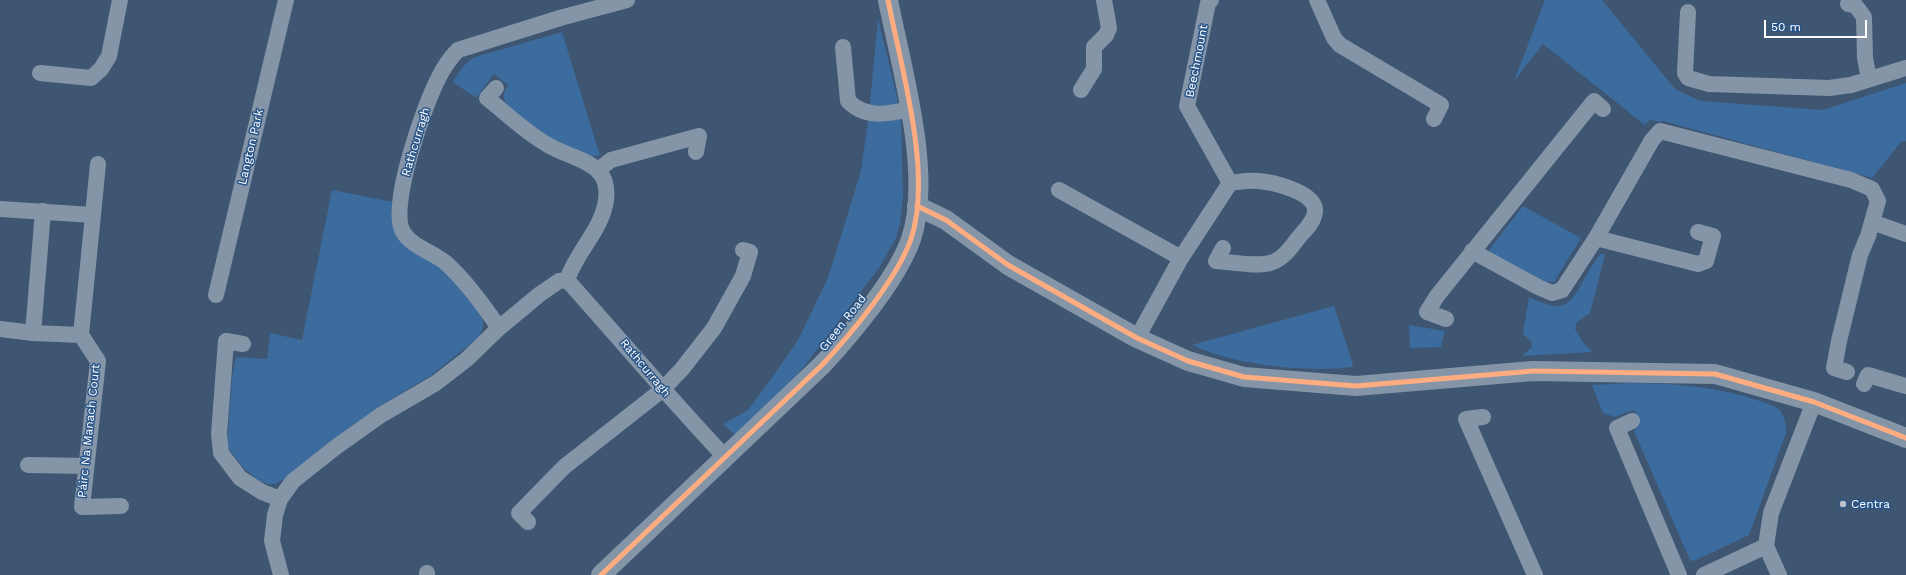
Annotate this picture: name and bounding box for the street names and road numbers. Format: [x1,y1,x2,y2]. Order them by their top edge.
street label: Beechmount [1183,23,1211,99]
street label: Rathcurragh [399,106,433,178]
street label: Langton Park [235,108,267,186]
street label: Green Road [816,292,870,354]
street label: Rathcurragh [617,336,673,400]
street label: Páirc Na Manach Court [75,363,103,499]

